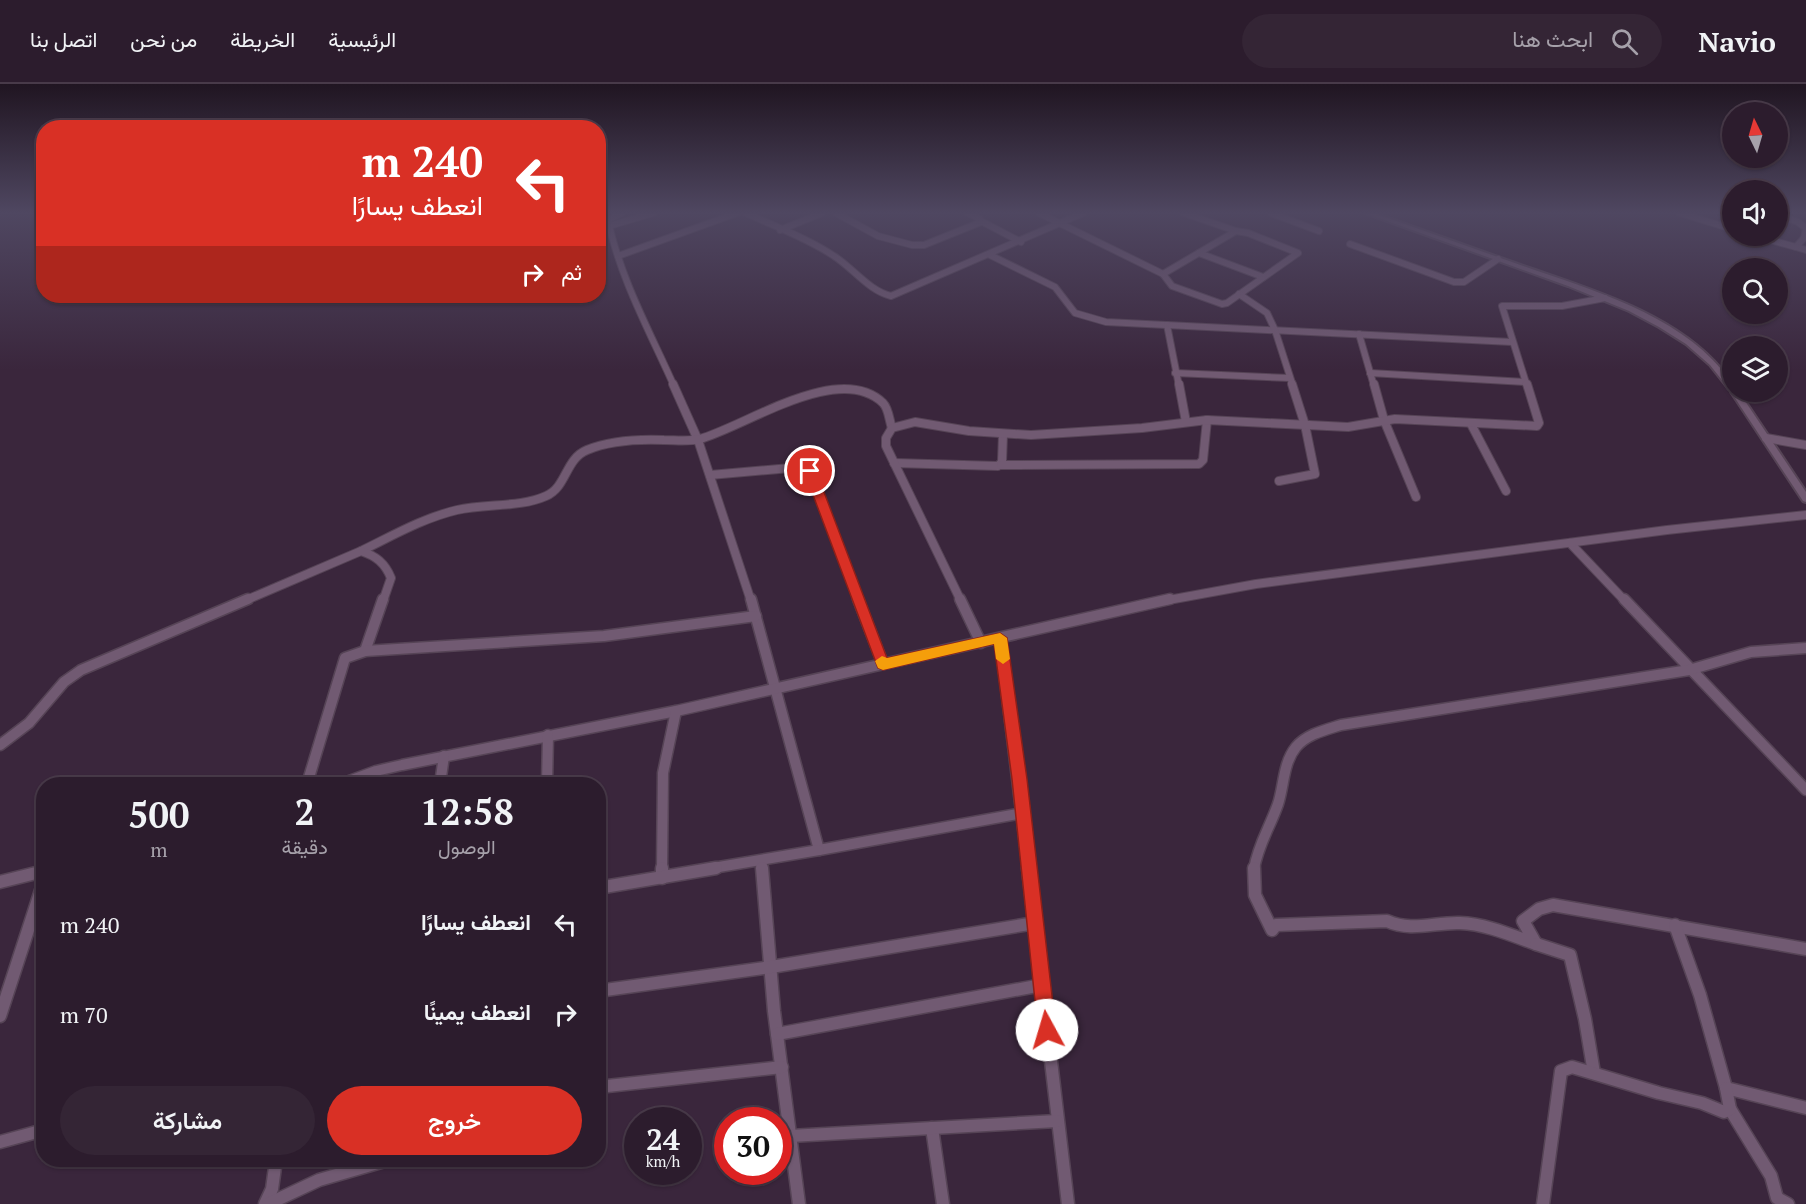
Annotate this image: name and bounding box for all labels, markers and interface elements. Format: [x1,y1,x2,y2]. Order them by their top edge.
search box [1242,14,1662,68]
text: Navio [1698,23,1776,60]
text: ابحث هنا [1512,24,1593,53]
text: اتصل بنا [30,25,97,53]
text: من نحن [130,25,197,53]
text: الخريطة [230,25,295,53]
text: الرئيسية [328,25,396,53]
icon: search [1608,25,1641,58]
north arrow [1722,102,1788,168]
map controls [1722,102,1788,402]
text: 240 m [362,133,483,189]
icon: left [504,144,582,222]
button: sound [1722,180,1788,246]
text: انعطف يسارًا [352,187,483,223]
text: ثم [561,257,582,286]
icon: right [516,258,549,291]
button: search [1722,258,1788,324]
button: layers [1722,336,1788,402]
pin [784,445,835,496]
icon: arrive [793,454,826,487]
text: 2 [294,788,315,835]
text: 12:58 [420,788,514,835]
text: 500 [128,791,189,838]
text: دقيقة [282,833,328,860]
text: الوصول [438,833,496,860]
text: m [150,836,167,863]
text: انعطف يسارًا [421,907,531,936]
icon: left [549,908,582,941]
text: 240 m [60,910,120,939]
text: انعطف يمينًا [424,997,531,1026]
icon: right [549,998,582,1031]
position arrow [1015,998,1079,1062]
text: 70 m [60,1000,108,1029]
button: مشاركة [60,1086,315,1155]
button: خروج [327,1086,582,1155]
speed limit sign: 30 [714,1107,792,1185]
text: 24 [646,1119,680,1159]
text: km/h [646,1151,680,1171]

